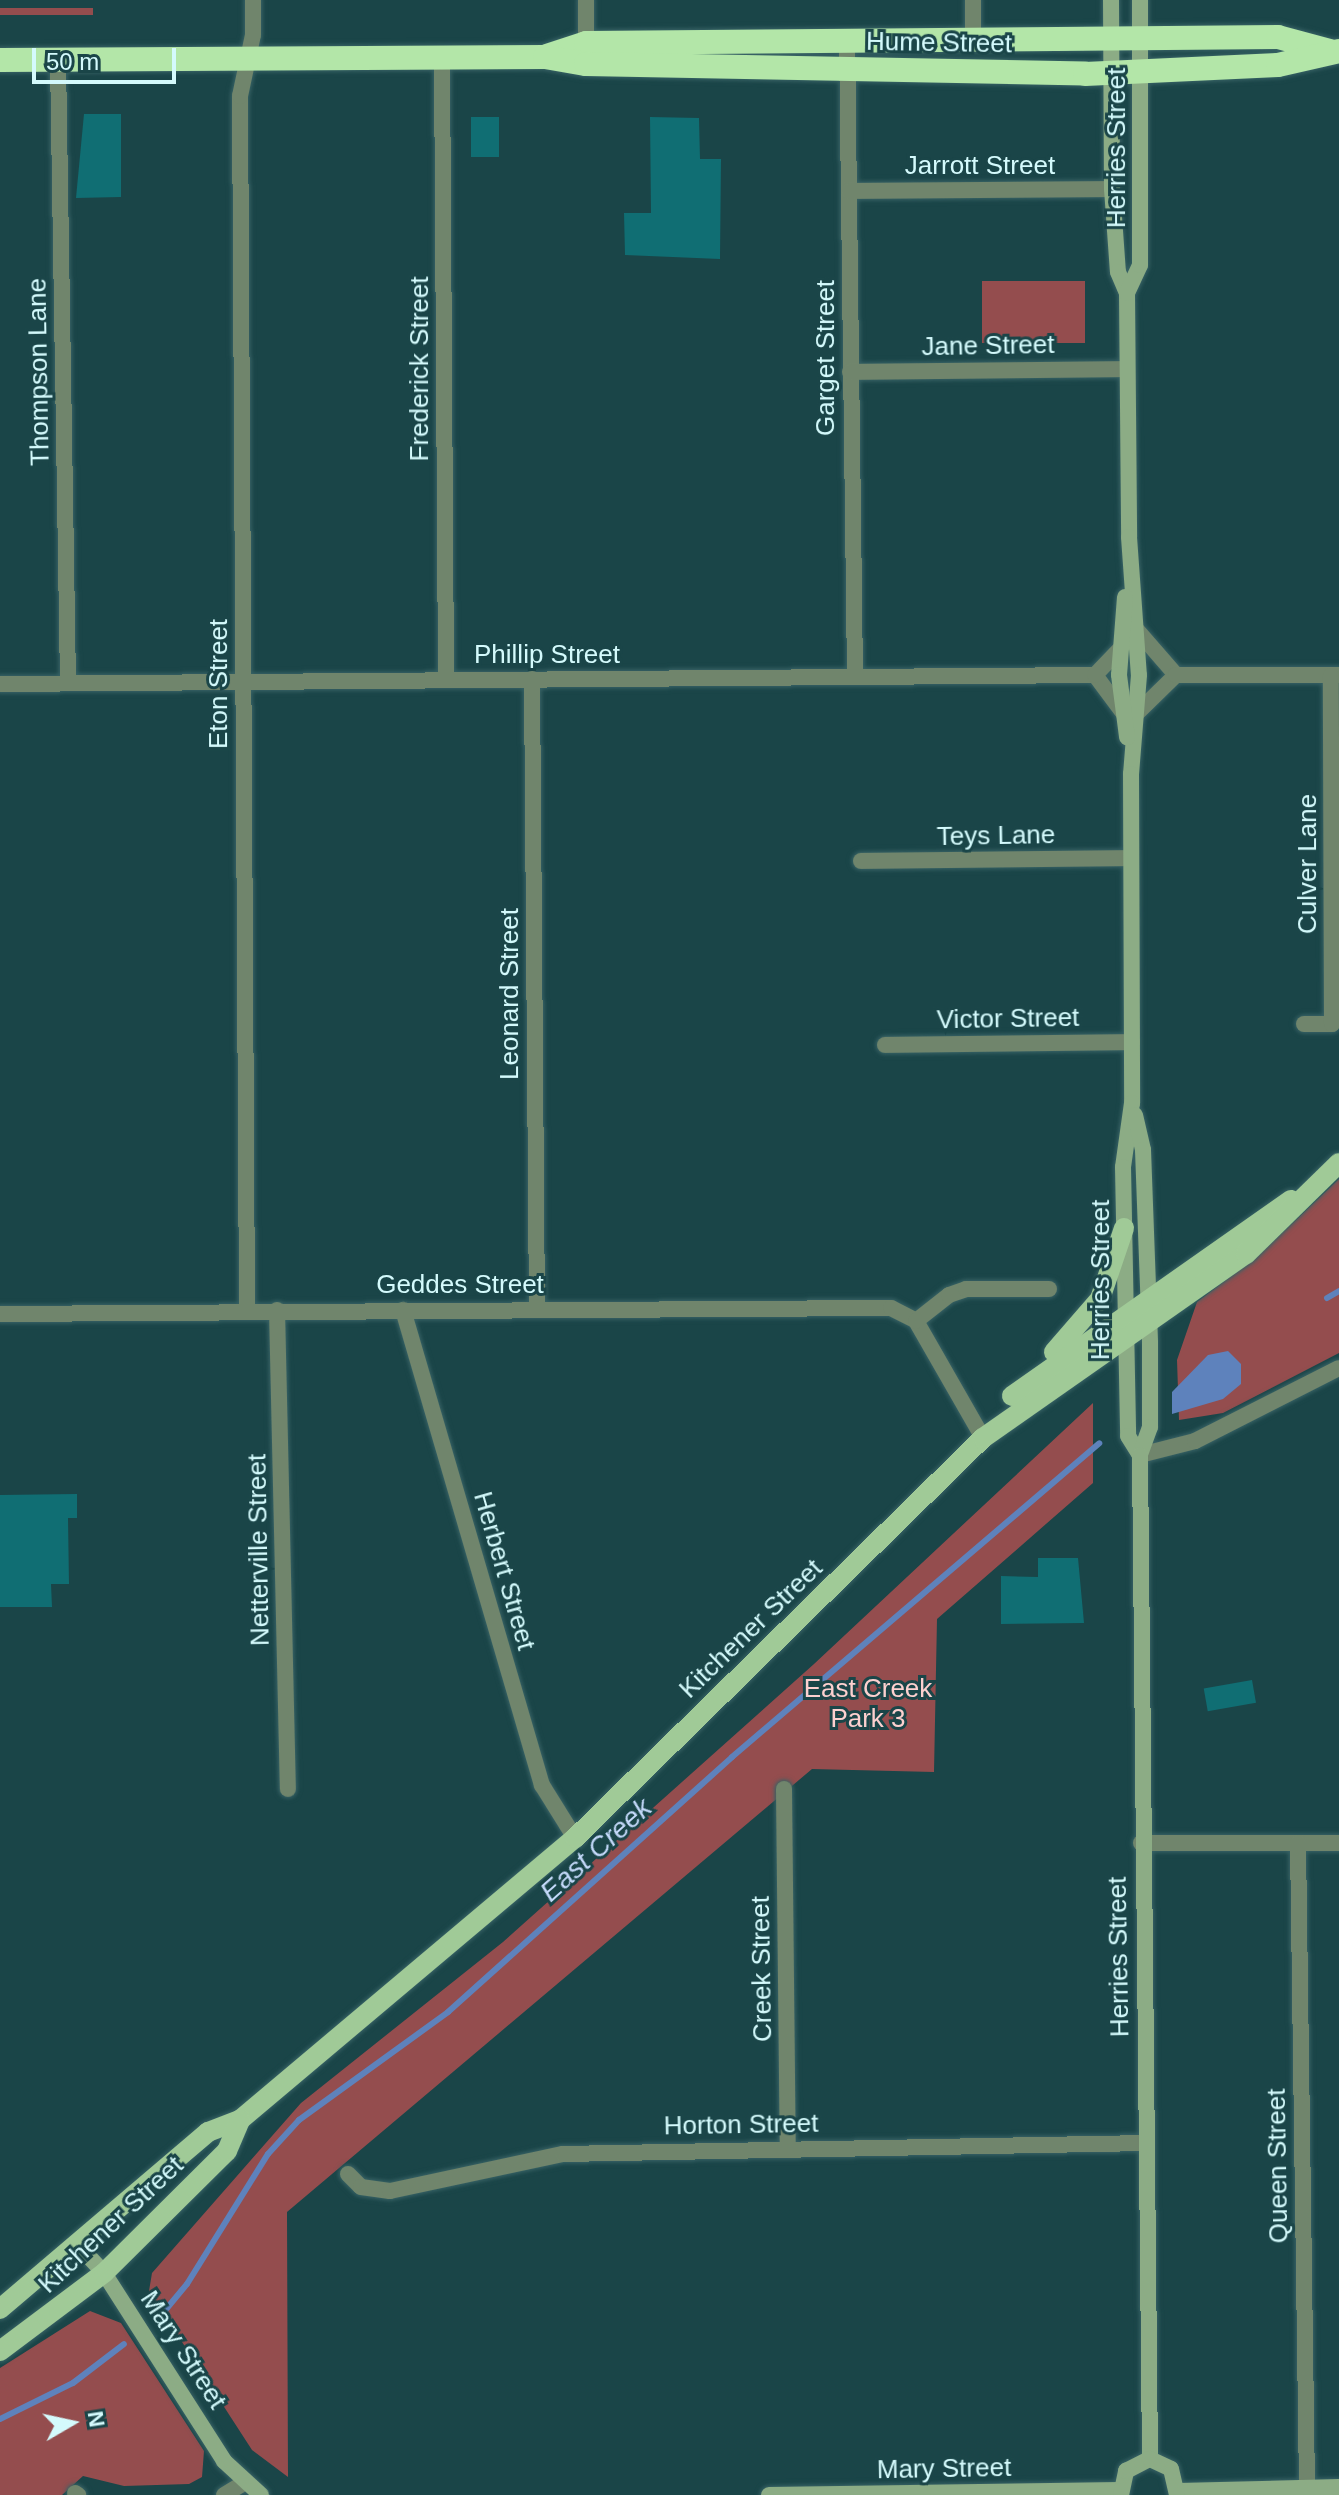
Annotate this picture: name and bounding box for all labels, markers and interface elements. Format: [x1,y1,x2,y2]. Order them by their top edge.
street label: Hume Street [866,26,1012,60]
scale bar [36,32,180,82]
text: 50 m [46,48,99,75]
street label: Herries Street [1101,68,1133,228]
street label: Jarrott Street [905,150,1055,182]
street label: Frederick Street [404,277,436,461]
street label: Thompson Lane [22,278,56,466]
street label: Garget Street [810,280,842,436]
street label: Jane Street [921,329,1055,363]
street label: Eton Street [203,619,235,749]
street label: Phillip Street [474,639,620,671]
street label: Culver Lane [1292,794,1324,934]
street label: Teys Lane [936,819,1056,853]
street label: Leonard Street [494,908,526,1080]
street label: Victor Street [936,1002,1080,1036]
street label: Herries Street [1085,1200,1117,1360]
street label: Geddes Street [376,1269,544,1301]
street label: Netterville Street [242,1454,276,1646]
street label: Herbert Street [467,1488,541,1654]
street label: Kitchener Street [673,1553,829,1705]
park label: East Creek Park 3 [804,1673,932,1734]
water label: East Creek [533,1791,659,1909]
street label: Herries Street [1102,1877,1136,2037]
street label: Creek Street [745,1896,779,2042]
street label: Queen Street [1261,2088,1295,2244]
street label: Horton Street [663,2108,819,2142]
street label: Kitchener Street [32,2150,190,2300]
street label: Mary Street [133,2285,233,2415]
north arrow [32,2383,112,2463]
text: N [83,2409,110,2429]
street label: Mary Street [877,2452,1011,2486]

